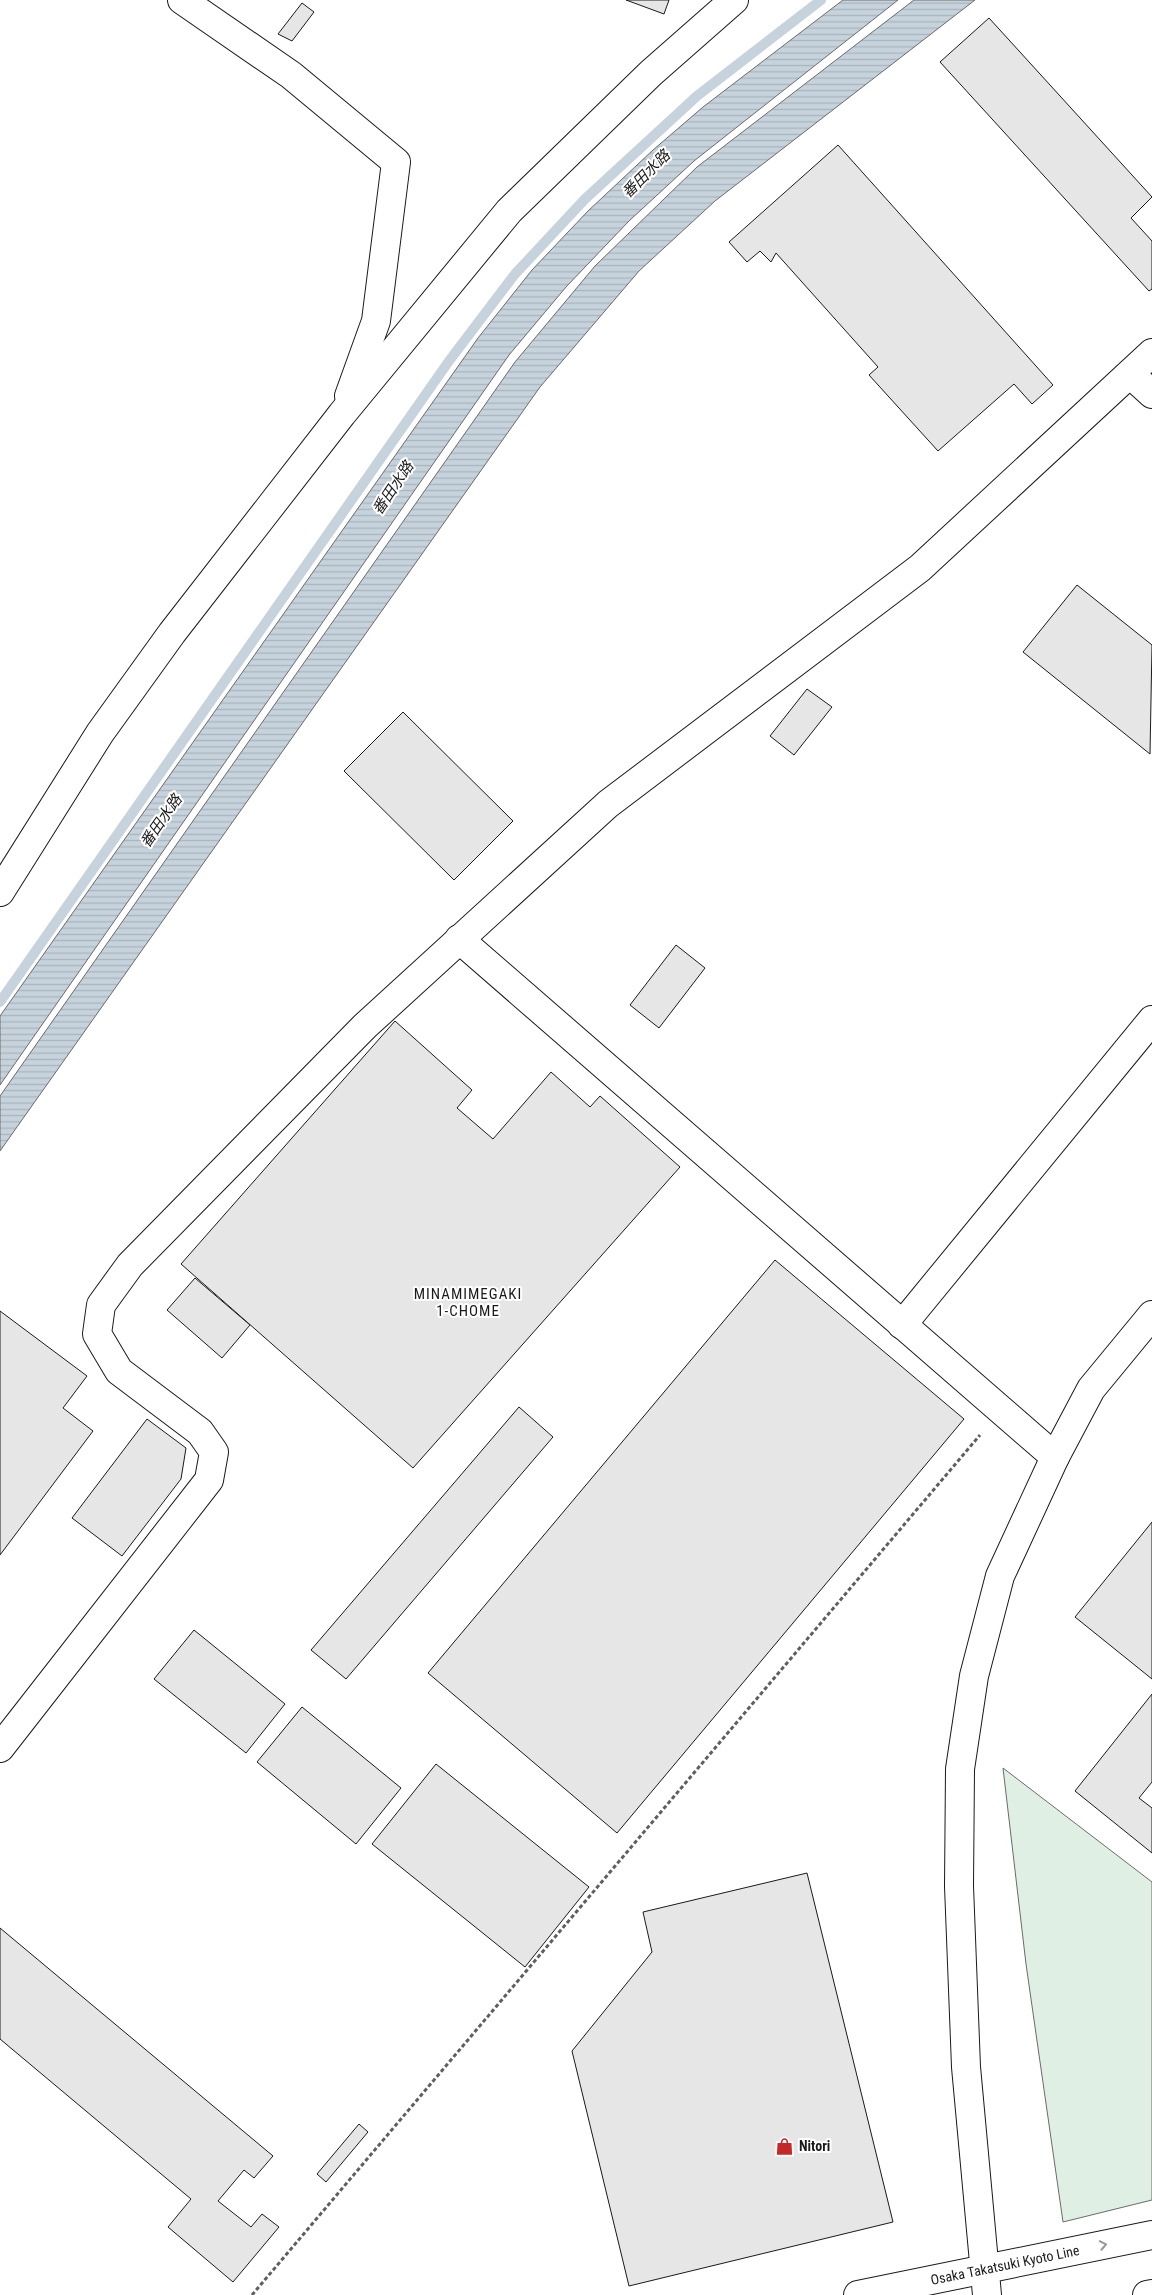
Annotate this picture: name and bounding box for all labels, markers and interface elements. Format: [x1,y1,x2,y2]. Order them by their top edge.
water label: 番田水路 [618,145,675,202]
water label: 番田水路 [369,456,418,518]
water label: 番田水路 [136,790,187,851]
district label: MINAMIMEGAKI 1-CHOME [414,1285,522,1320]
shop icon: Nitori [775,2136,795,2156]
place label: Nitori [799,2138,830,2154]
one-way arrow [1098,2240,1107,2251]
street label: Osaka Takatsuki Kyoto Line [929,2242,1081,2288]

